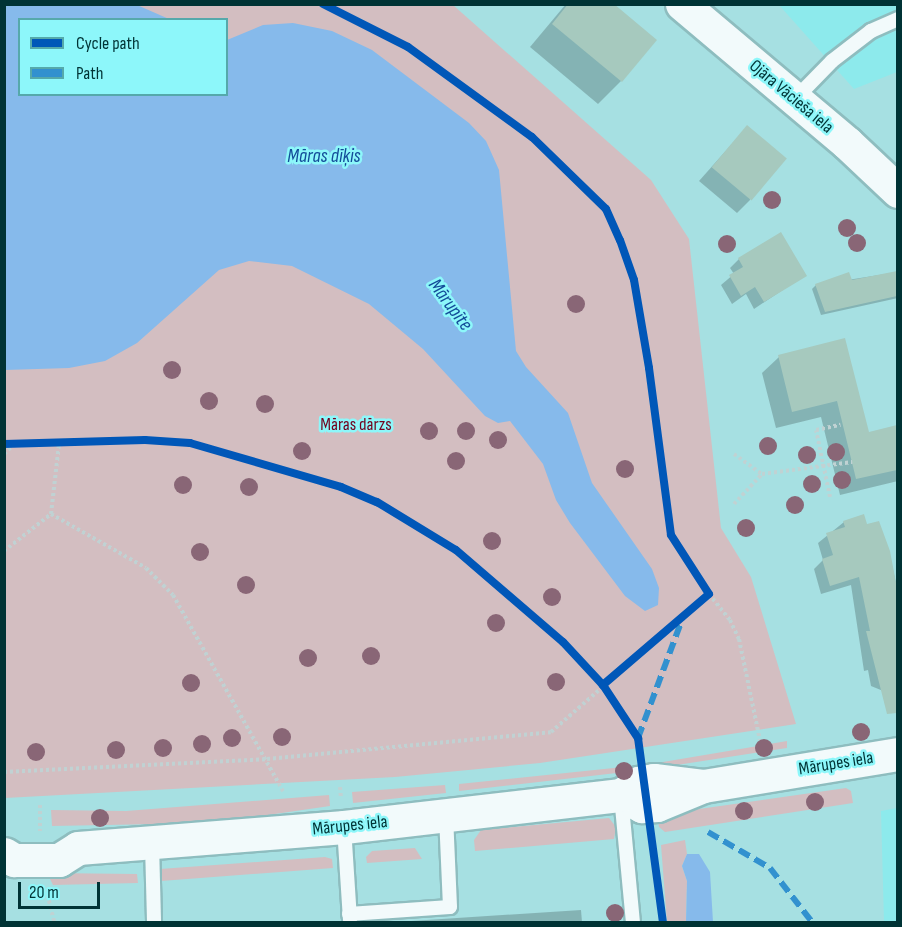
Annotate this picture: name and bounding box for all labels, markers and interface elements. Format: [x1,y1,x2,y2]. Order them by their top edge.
legend [18,18,228,96]
text: Cycle path [76,33,140,54]
street label: Ojāra Vācieša iela [745,56,837,138]
text: Path [76,63,104,84]
water label: Māras dīķis [287,144,361,168]
water label: Mārupīte [423,274,477,336]
park label: Māras dārzs [320,414,392,436]
street label: Mārupes iela [797,747,875,781]
street label: Mārupes iela [311,811,389,841]
scale bar [21,870,104,908]
text: 20 m [29,882,59,903]

